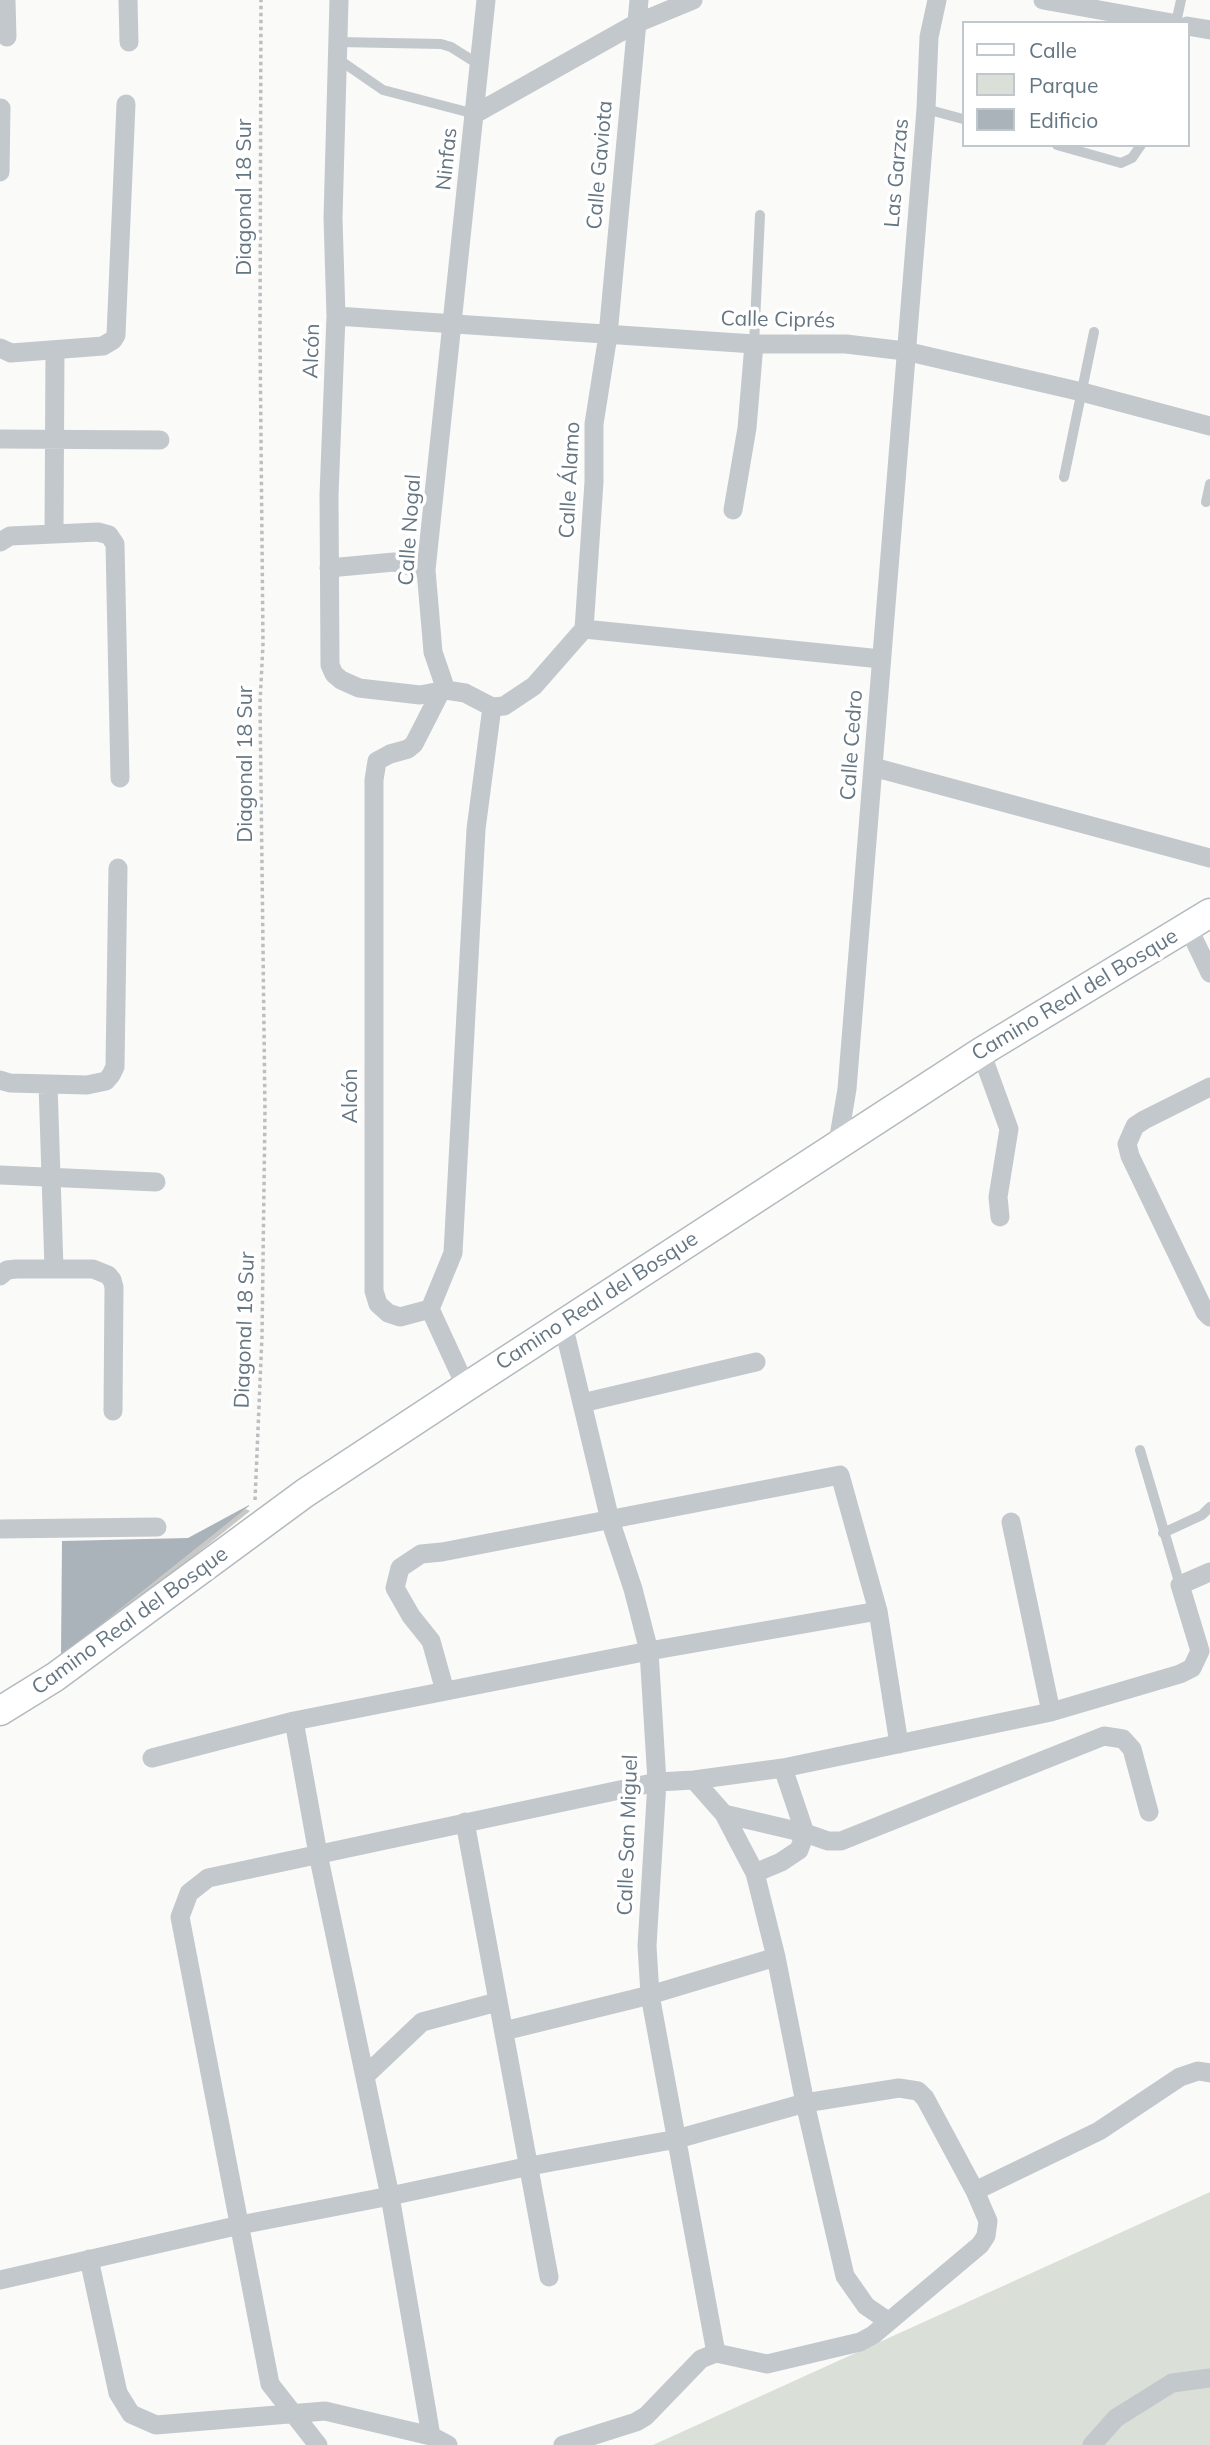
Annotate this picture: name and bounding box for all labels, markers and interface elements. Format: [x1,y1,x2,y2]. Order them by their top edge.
legend [962,21,1189,147]
text: Calle [1029,37,1077,63]
text: Parque [1029,72,1098,98]
street label: Calle Gaviota [582,99,618,231]
text: Edificio [1029,107,1098,133]
street label: Las Garzas [880,117,914,229]
street label: Diagonal 18 Sur [232,119,258,275]
street label: Ninfas [431,126,463,192]
street label: Calle Ciprés [720,306,836,334]
street label: Alcón [298,323,326,379]
street label: Calle Álamo [554,421,586,539]
street label: Calle Nogal [394,474,426,586]
street label: Diagonal 18 Sur [233,686,259,842]
street label: Calle Cedro [836,689,868,801]
street label: Camino Real del Bosque [967,923,1183,1067]
street label: Alcón [338,1069,364,1123]
street label: Camino Real del Bosque [491,1226,703,1376]
street label: Diagonal 18 Sur [230,1251,260,1409]
street label: Camino Real del Bosque [27,1541,233,1701]
street label: Calle San Miguel [613,1754,643,1916]

